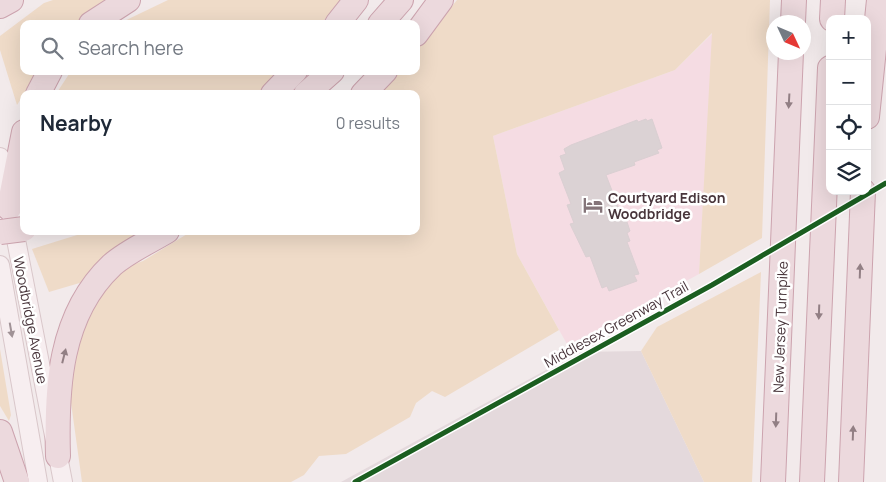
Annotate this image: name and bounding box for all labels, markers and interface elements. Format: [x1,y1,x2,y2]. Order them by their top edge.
north arrow [766,15,811,60]
map controls [826,15,871,195]
button: + [826,15,871,60]
search box [20,20,420,75]
icon: search [38,34,66,62]
text: Search here [78,35,184,61]
button: − [826,60,871,105]
one-way arrow [785,93,793,109]
button: locate [826,105,871,150]
text: Nearby [40,109,112,137]
text: 0 results [336,112,400,134]
button: layers [826,150,871,195]
place label: Courtyard Edison Woodbridge [608,188,725,223]
hotel icon: Courtyard Edison Woodbridge [582,194,604,216]
street label: Woodbridge Avenue [9,255,53,385]
street label: New Jersey Turnpike [768,261,792,393]
one-way arrow [856,263,864,279]
street label: Middlesex Greenway Trail [540,276,692,372]
one-way arrow [815,304,823,320]
one-way arrow [8,323,16,339]
one-way arrow [61,348,69,363]
one-way arrow [772,412,780,428]
one-way arrow [850,425,858,441]

